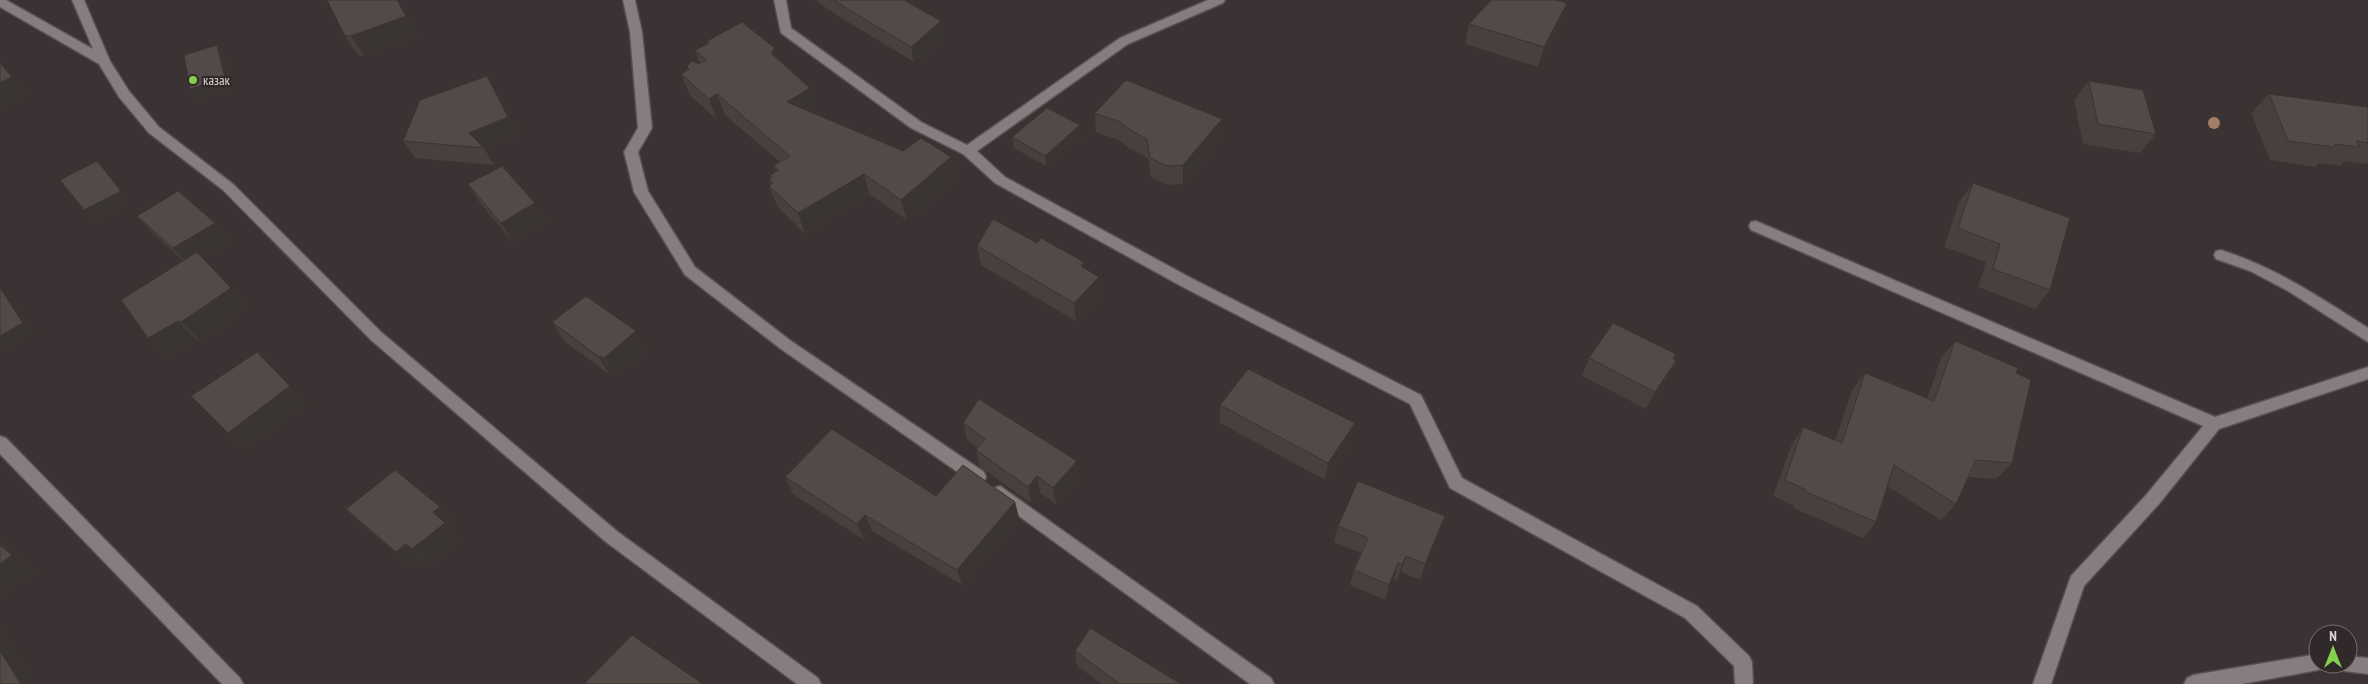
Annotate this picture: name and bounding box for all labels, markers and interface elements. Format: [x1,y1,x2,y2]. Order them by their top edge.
place label: казак [203,71,231,89]
marker: казак [187,74,199,86]
north arrow [2308,624,2358,674]
text: N [2329,627,2337,645]

